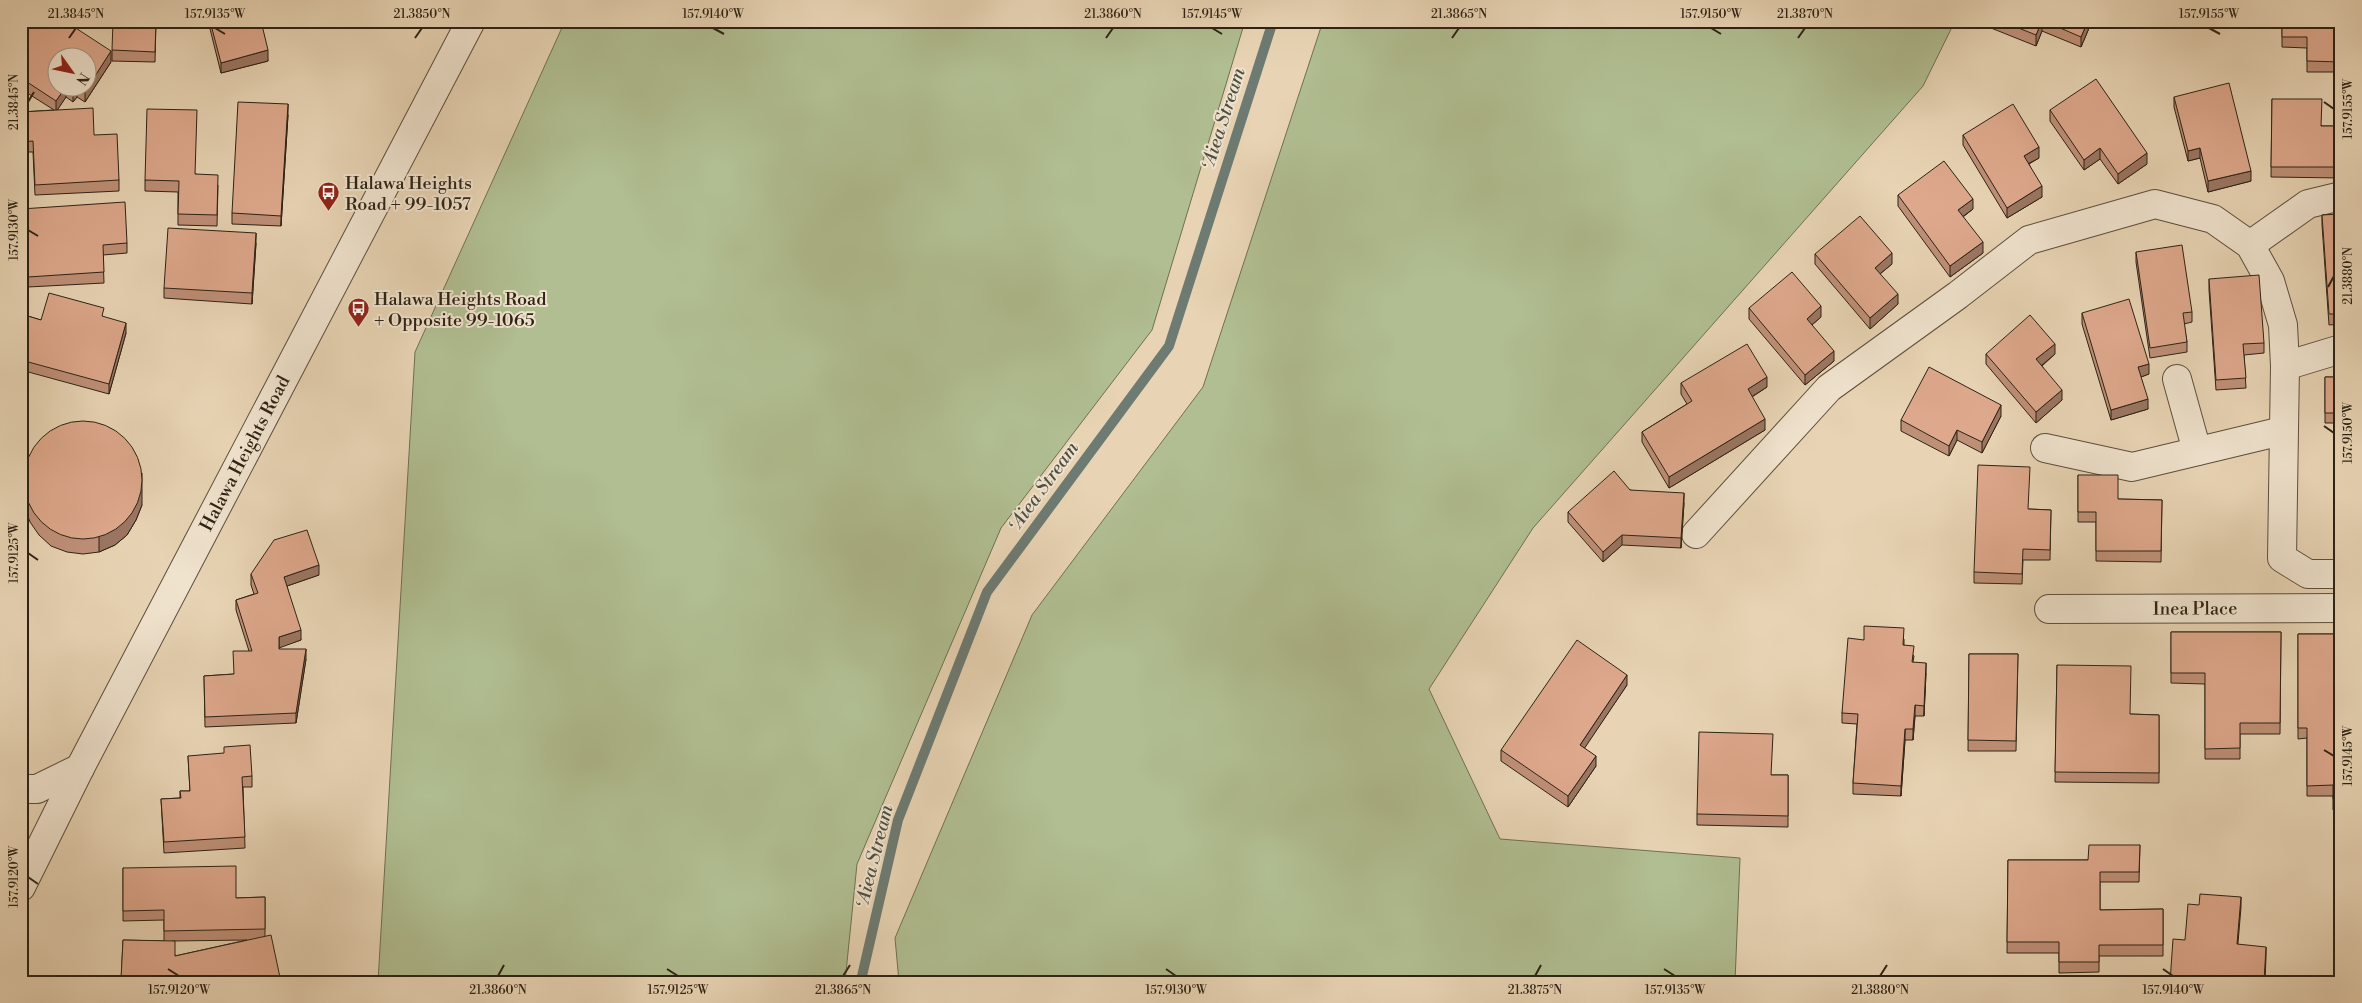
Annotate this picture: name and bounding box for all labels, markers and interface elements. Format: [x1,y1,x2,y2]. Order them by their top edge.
text: 21.3845°N [48,7,104,22]
text: 157.9135°W [185,7,246,22]
text: 21.3850°N [394,7,451,22]
text: 157.9140°W [682,7,745,22]
text: 21.3860°N [1084,7,1142,22]
text: 157.9145°W [1182,7,1243,22]
text: 21.3865°N [1431,7,1487,22]
text: 157.9150°W [1680,7,1743,22]
text: 21.3870°N [1777,7,1833,22]
text: 157.9155°W [2179,7,2240,22]
north arrow [48,48,98,98]
water label: ʻAiea Stream [1195,64,1251,173]
text: N [71,69,93,88]
text: 21.3845°N [7,74,22,130]
text: 157.9155°W [2341,78,2356,139]
place label: Halawa Heights Road + 99-1057 [345,172,472,216]
bus stop icon: Halawa Heights Road + 99-1057 [317,181,341,212]
text: 157.9130°W [7,198,22,261]
text: 21.3880°N [2341,247,2356,305]
place label: Halawa Heights Road + Opposite 99-1065 [374,288,547,332]
bus stop icon: Halawa Heights Road + Opposite 99-1065 [346,297,370,328]
street label: Halawa Heights Road [195,371,295,535]
text: 157.9150°W [2341,401,2356,464]
water label: ʻAiea Stream [1002,436,1084,537]
text: 157.9125°W [7,522,22,583]
street label: Inea Place [2153,597,2237,620]
text: 157.9145°W [2341,725,2356,786]
water label: ʻAiea Stream [849,802,899,911]
text: 157.9120°W [7,845,22,908]
text: 157.9120°W [148,983,211,998]
text: 21.3860°N [469,983,527,998]
text: 157.9125°W [648,983,709,998]
text: 21.3865°N [815,983,871,998]
text: 157.9130°W [1145,983,1208,998]
text: 21.3875°N [1508,983,1562,998]
text: 157.9135°W [1645,983,1706,998]
text: 21.3880°N [1851,983,1909,998]
text: 157.9140°W [2142,983,2205,998]

